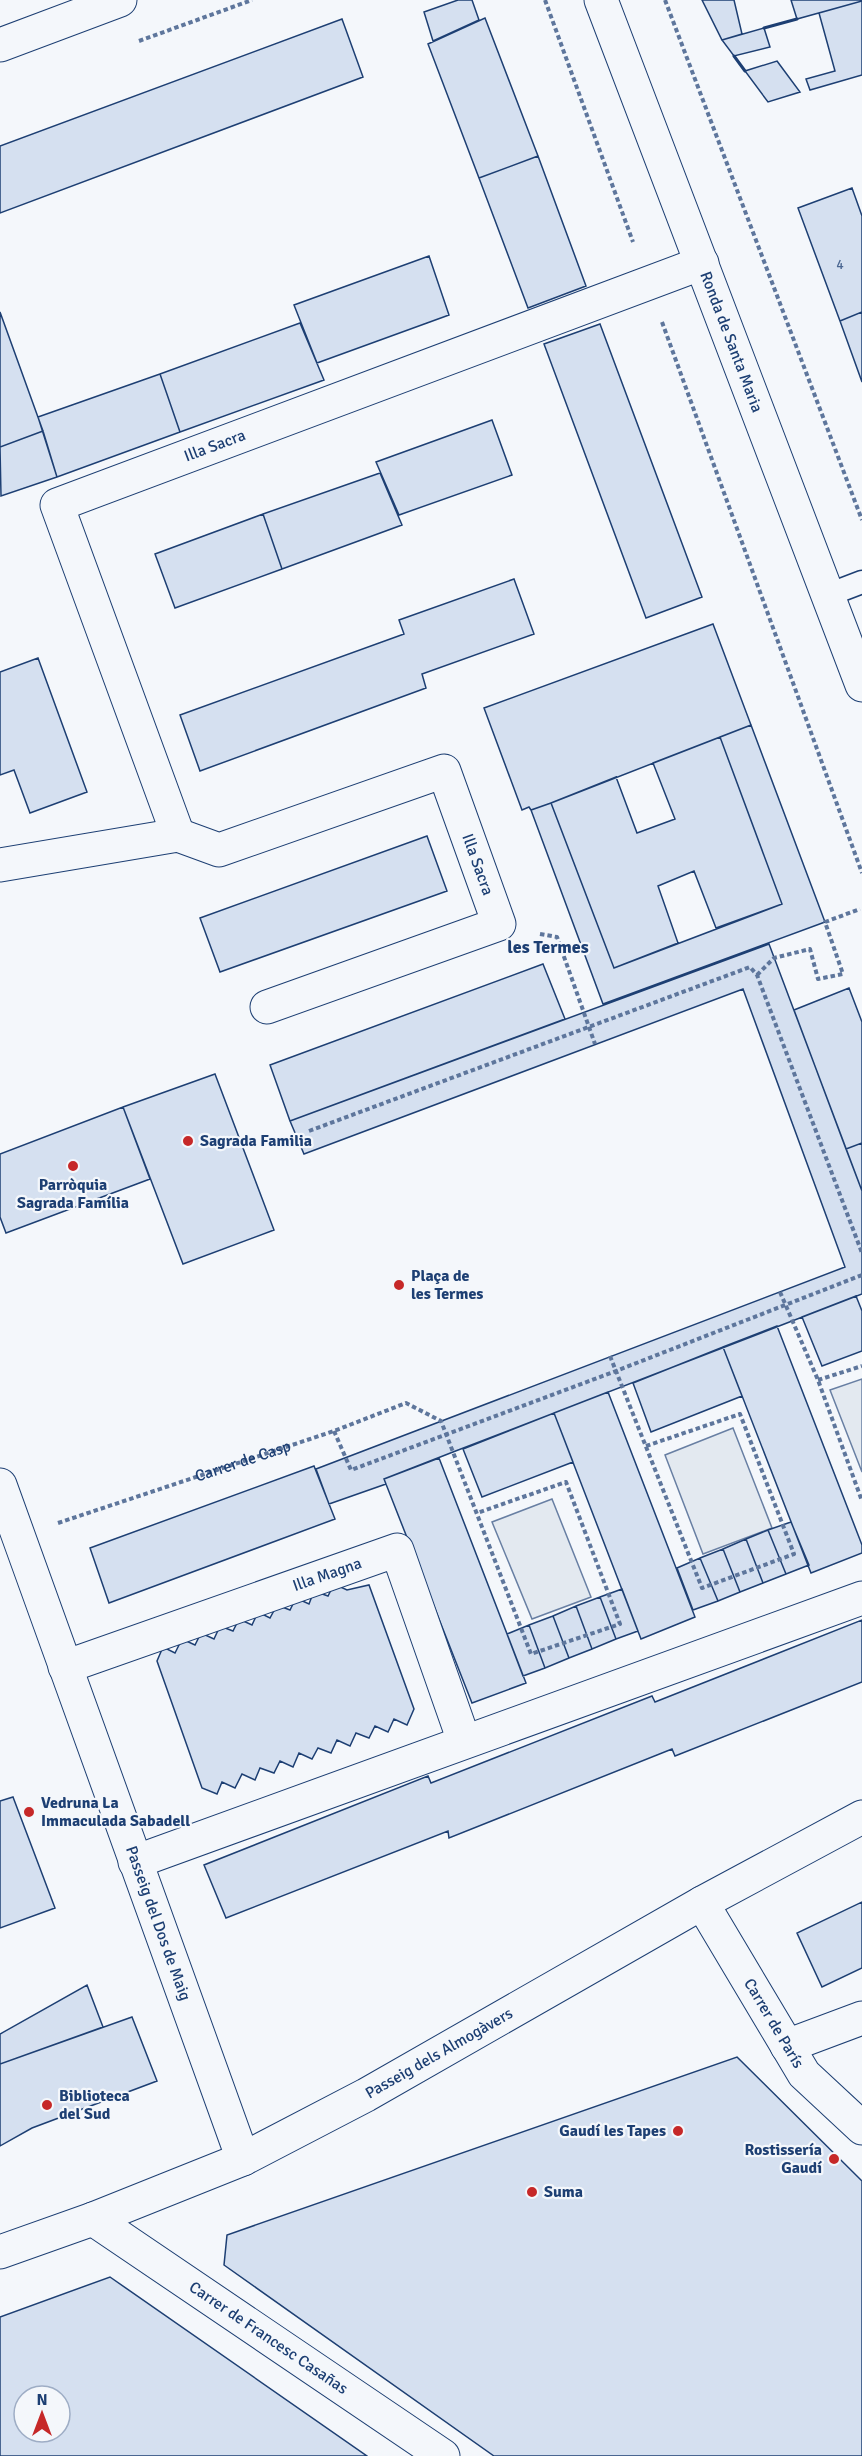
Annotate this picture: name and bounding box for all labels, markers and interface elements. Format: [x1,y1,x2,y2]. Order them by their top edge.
house number: 4 [836,256,844,273]
street label: Ronda de Santa Maria [695,269,767,415]
street label: Illa Sacra [181,425,248,466]
street label: Illa Sacra [457,831,498,898]
district label: les Termes [507,936,589,958]
place label: Sagrada Familia [200,1131,312,1151]
marker: Sagrada Familia [181,1134,195,1148]
marker: Parròquia Sagrada Família [66,1159,80,1173]
place label: Parròquia Sagrada Família [17,1175,129,1213]
place label: Plaça de les Termes [411,1266,483,1304]
marker: Plaça de les Termes [392,1278,406,1292]
street label: Carrer de Casp [192,1436,294,1487]
street label: Illa Magna [290,1553,364,1596]
place label: Vedruna La Immaculada Sabadell [41,1793,190,1831]
marker: Vedruna La Immaculada Sabadell [22,1805,36,1819]
street label: Passeig del Dos de Maig [121,1843,195,2003]
street label: Carrer de París [739,1975,808,2072]
street label: Passeig dels Almogàvers [362,2003,516,2103]
place label: Biblioteca del Sud [59,2086,130,2124]
marker: Biblioteca del Sud [40,2098,54,2112]
place label: Gaudí les Tapes [559,2121,666,2141]
marker: Gaudí les Tapes [671,2124,685,2138]
place label: Rostissería Gaudí [744,2140,822,2178]
marker: Rostissería Gaudí [827,2152,841,2166]
place label: Suma [544,2182,583,2202]
marker: Suma [525,2185,539,2199]
street label: Carrer de Francesc Casañas [185,2277,352,2399]
north arrow [12,2384,72,2444]
text: N [36,2390,48,2410]

